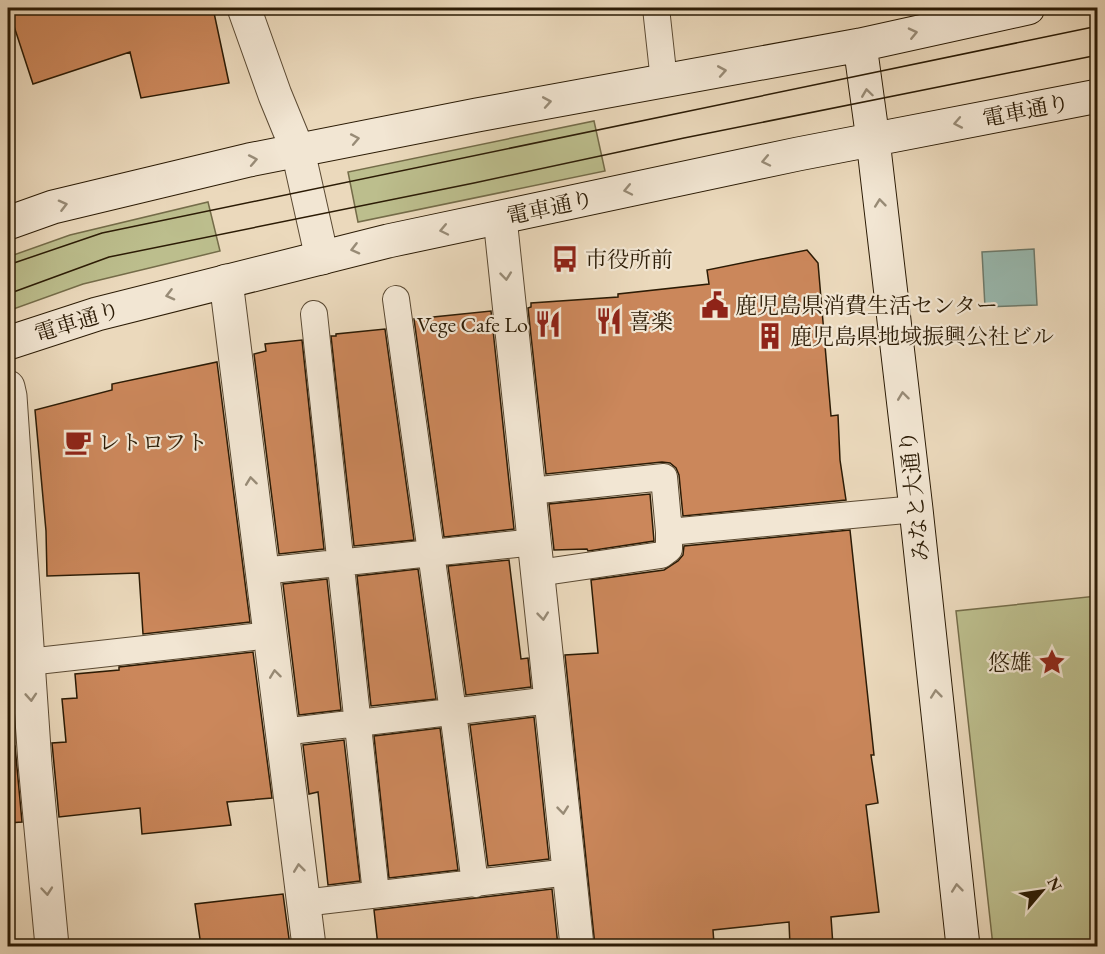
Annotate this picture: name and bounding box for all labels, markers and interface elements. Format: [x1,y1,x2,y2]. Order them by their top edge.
one-way arrow [908,28,918,41]
one-way arrow [717,65,727,78]
one-way arrow [861,88,873,97]
street label: 電車通り [980,88,1072,133]
one-way arrow [542,97,551,109]
one-way arrow [953,116,963,129]
one-way arrow [350,133,360,146]
one-way arrow [762,153,772,166]
one-way arrow [248,154,258,167]
one-way arrow [623,183,633,196]
street label: 電車通り [504,184,596,231]
one-way arrow [874,198,887,207]
one-way arrow [58,199,68,212]
one-way arrow [439,222,449,235]
one-way arrow [350,242,360,255]
bus stop icon: 市役所前 [550,244,580,274]
place label: 市役所前 [585,245,673,274]
one-way arrow [499,272,512,281]
one-way arrow [165,288,175,301]
public building icon: 鹿児島県消費生活センター [700,290,730,320]
place label: 鹿児島県消費生活センター [735,291,998,320]
street label: 電車通り [31,295,123,348]
restaurant icon: 喜楽 [594,306,624,336]
place label: 喜楽 [629,307,673,336]
restaurant icon: Vege Cafe Lo [533,309,563,339]
place label: Vege Cafe Lo [417,310,528,339]
building icon: 鹿児島県地域振興公社ビル [755,321,785,351]
place label: 鹿児島県地域振興公社ビル [790,322,1054,351]
one-way arrow [897,392,910,401]
cafe icon: レトロフト [63,427,93,457]
place label: レトロフト [98,428,208,457]
street label: みなと大通り [893,429,936,563]
one-way arrow [245,476,257,485]
one-way arrow [536,612,549,621]
place icon: 悠雄 [1037,647,1067,677]
place label: 悠雄 [988,648,1032,677]
one-way arrow [269,670,281,679]
one-way arrow [930,690,943,699]
one-way arrow [24,692,37,701]
one-way arrow [556,806,568,815]
north arrow [1012,861,1072,921]
one-way arrow [293,863,306,872]
text: N [1042,873,1067,895]
one-way arrow [951,884,964,893]
one-way arrow [40,887,53,896]

